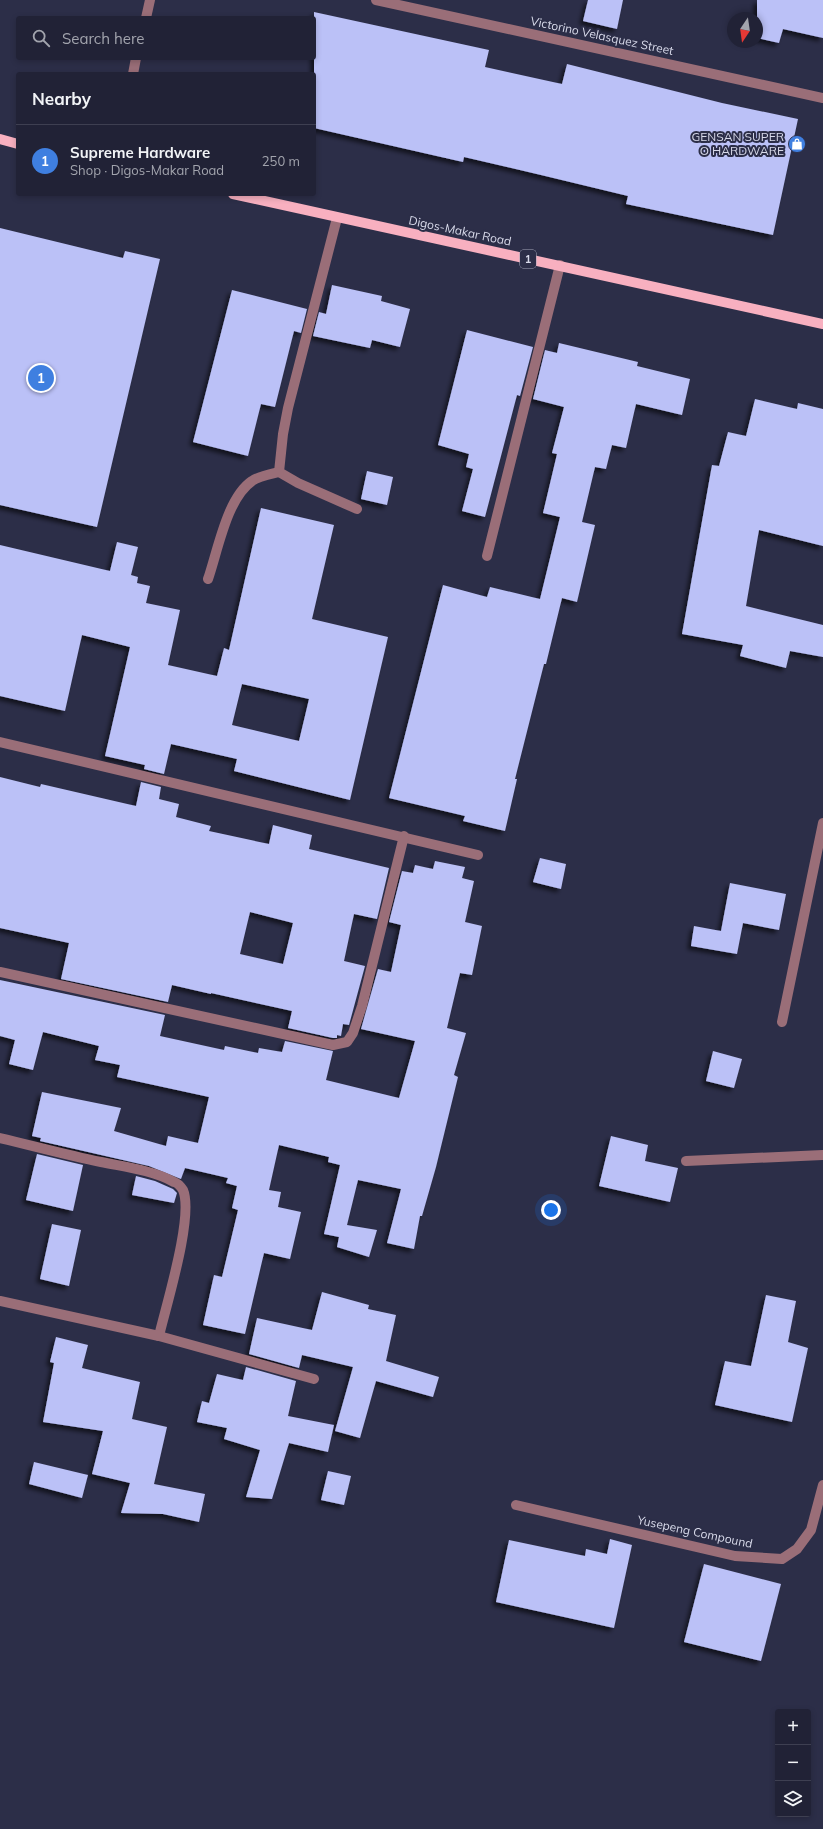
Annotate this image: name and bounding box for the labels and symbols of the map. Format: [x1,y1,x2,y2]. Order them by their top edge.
north arrow [727,12,763,48]
street label: Victorino Velasquez Street [529,13,675,58]
place label: GENSAN SUPER O HARDWARE [691,129,784,158]
shop icon: GENSAN SUPER O HARDWARE [787,134,807,154]
street label: Digos-Makar Road [407,212,513,249]
road number: 1 [520,250,536,268]
pin: 1 [28,363,54,393]
your location [541,1200,561,1220]
street label: Yusepeng Compound [635,1512,754,1551]

